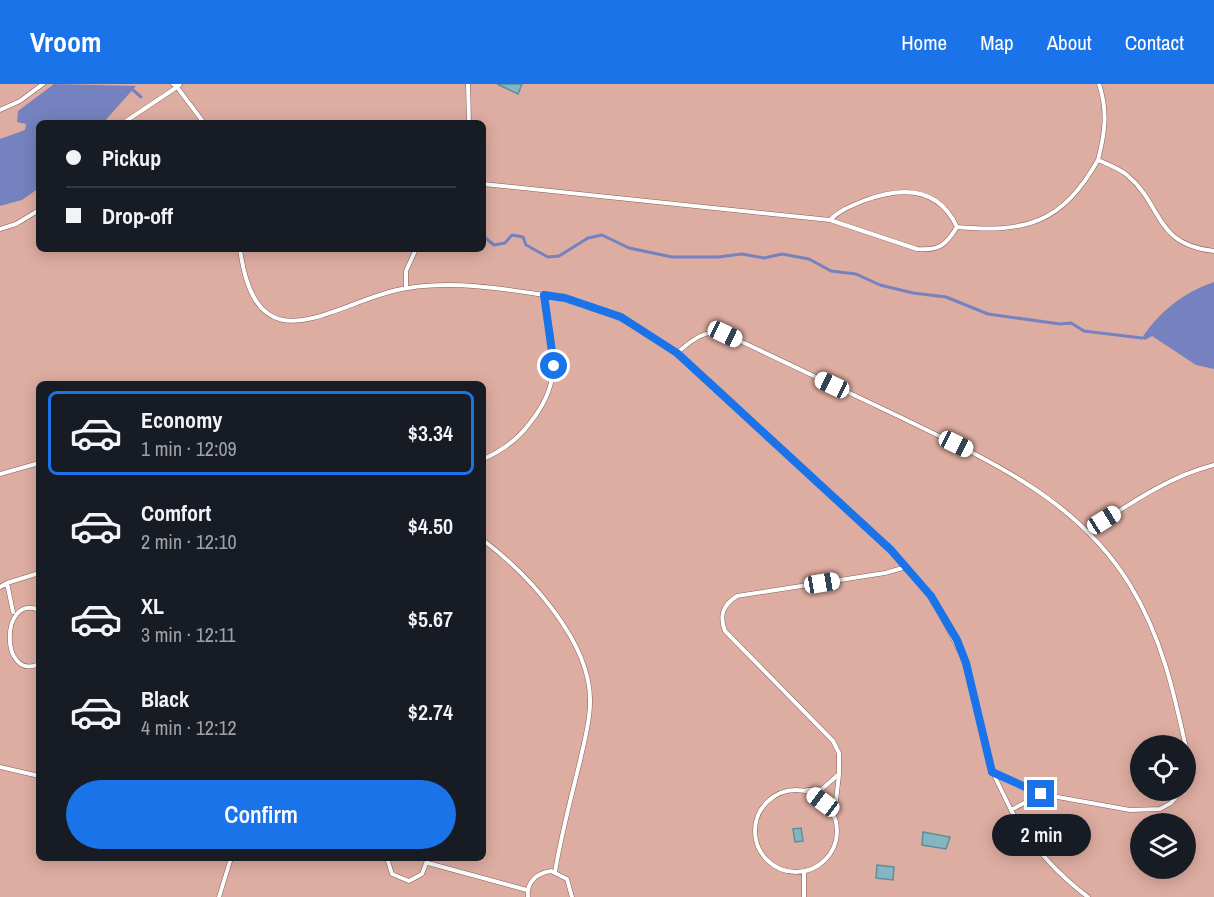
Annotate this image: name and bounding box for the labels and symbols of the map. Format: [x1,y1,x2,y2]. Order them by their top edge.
car [705,318,745,350]
route start [540,352,567,379]
car [812,369,852,401]
car [936,428,976,460]
car [1084,503,1124,537]
car [803,571,841,595]
route end [1027,780,1054,807]
car [803,784,843,820]
callout: 2 min [992,815,1090,857]

